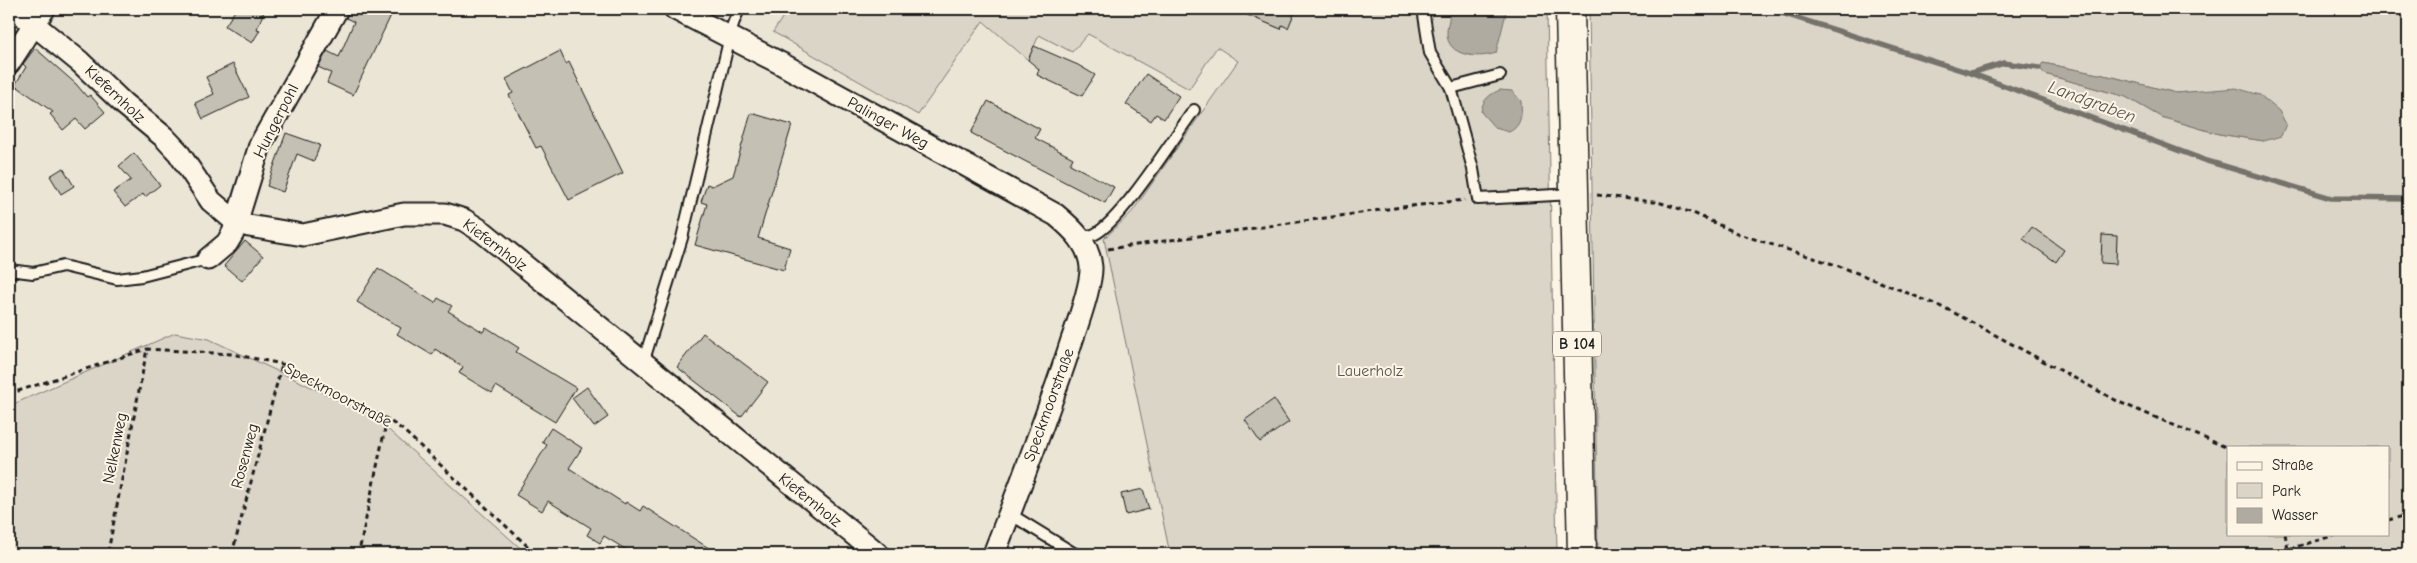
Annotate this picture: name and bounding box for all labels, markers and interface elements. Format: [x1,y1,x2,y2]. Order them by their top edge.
street label: Kiefernholz [81,62,149,126]
water label: Landgraben [2045,76,2139,128]
street label: Hungerpohl [250,81,302,161]
street label: Palinger Weg [844,93,932,153]
street label: Kiefernholz [459,215,531,275]
road number: B 104 [1553,332,1601,356]
street label: Speckmoorstraße [1020,346,1078,464]
street label: Speckmoorstraße [281,359,395,431]
park label: Lauerholz [1337,362,1403,380]
street label: Nelkenweg [99,411,131,485]
street label: Rosenweg [228,421,262,491]
legend [2227,446,2390,536]
text: Straße [2272,456,2314,474]
street label: Kiefernholz [775,469,845,531]
text: Park [2272,482,2301,500]
text: Wasser [2272,506,2318,524]

